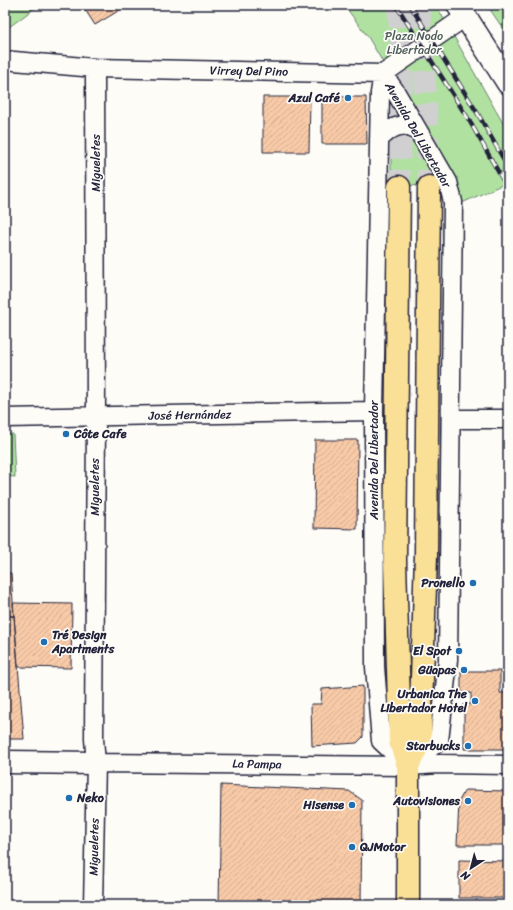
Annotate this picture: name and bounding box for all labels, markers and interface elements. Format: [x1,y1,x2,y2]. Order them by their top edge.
park label: Plaza Nodo Libertador [385,25,443,61]
street label: Virrey Del Pino [210,59,288,83]
street label: Avenida Del Libertador [378,77,458,193]
place label: Azul Café [288,87,341,109]
marker: Azul Café [343,93,353,103]
street label: Migueletes [85,134,107,192]
street label: Avenida Del Libertador [363,399,385,521]
street label: José Hernández [147,403,232,427]
place label: Côte Cafe [73,423,127,445]
marker: Côte Cafe [61,429,71,439]
street label: Migueletes [84,458,106,516]
place label: Pronello [421,572,465,594]
marker: Pronello [468,578,478,588]
place label: Tré Design Apartments [51,624,115,660]
marker: Tré Design Apartments [39,637,49,647]
place label: El Spot [413,640,452,662]
marker: El Spot [454,646,464,656]
place label: Güapas [417,659,456,681]
marker: Güapas [459,665,469,675]
place label: Urbanica The Libertador Hotel [381,683,468,719]
marker: Urbanica The Libertador Hotel [470,696,480,706]
place label: Starbucks [405,735,461,757]
marker: Starbucks [463,741,473,751]
street label: La Pampa [232,753,282,775]
place label: Neko [76,787,105,809]
place label: Autovisiones [392,790,460,812]
marker: Neko [64,793,74,803]
place label: Hisense [302,794,344,816]
marker: Autovisiones [463,796,473,806]
marker: Hisense [347,800,357,810]
street label: Migueletes [82,818,106,876]
place label: QJMotor [359,836,407,858]
marker: QJMotor [347,842,357,852]
north arrow [451,848,491,888]
text: N [456,866,475,886]

